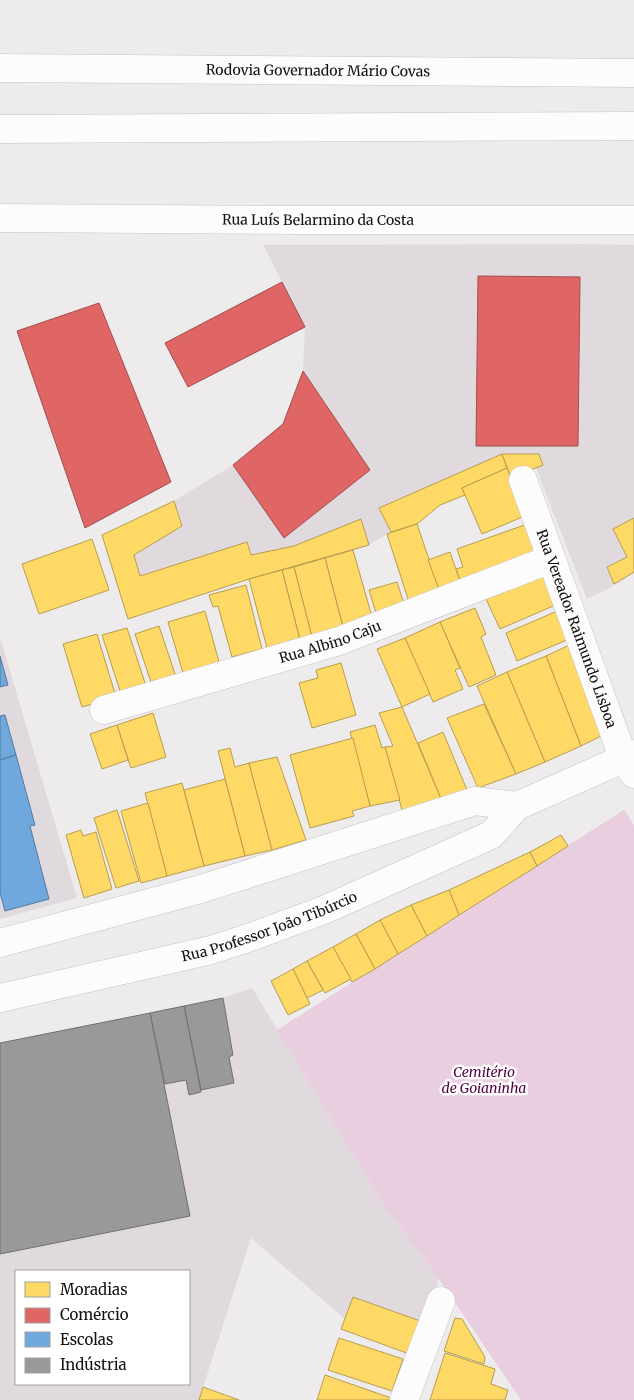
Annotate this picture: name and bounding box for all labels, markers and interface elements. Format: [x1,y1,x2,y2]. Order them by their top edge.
street label: Rodovia Governador Mário Covas [206,61,430,80]
street label: Rua Luís Belarmino da Costa [222,210,415,229]
street label: Rua Vereador Raimundo Lisboa [532,527,621,731]
street label: Rua Albino Caju [277,617,384,667]
street label: Rua Professor João Tibúrcio [180,887,360,965]
park label: Cemitério de Goianinha [442,1063,526,1097]
legend [15,1270,190,1385]
text: Moradias [60,1280,128,1299]
text: Comércio [60,1305,129,1324]
text: Escolas [60,1330,113,1349]
text: Indústria [60,1355,127,1374]

